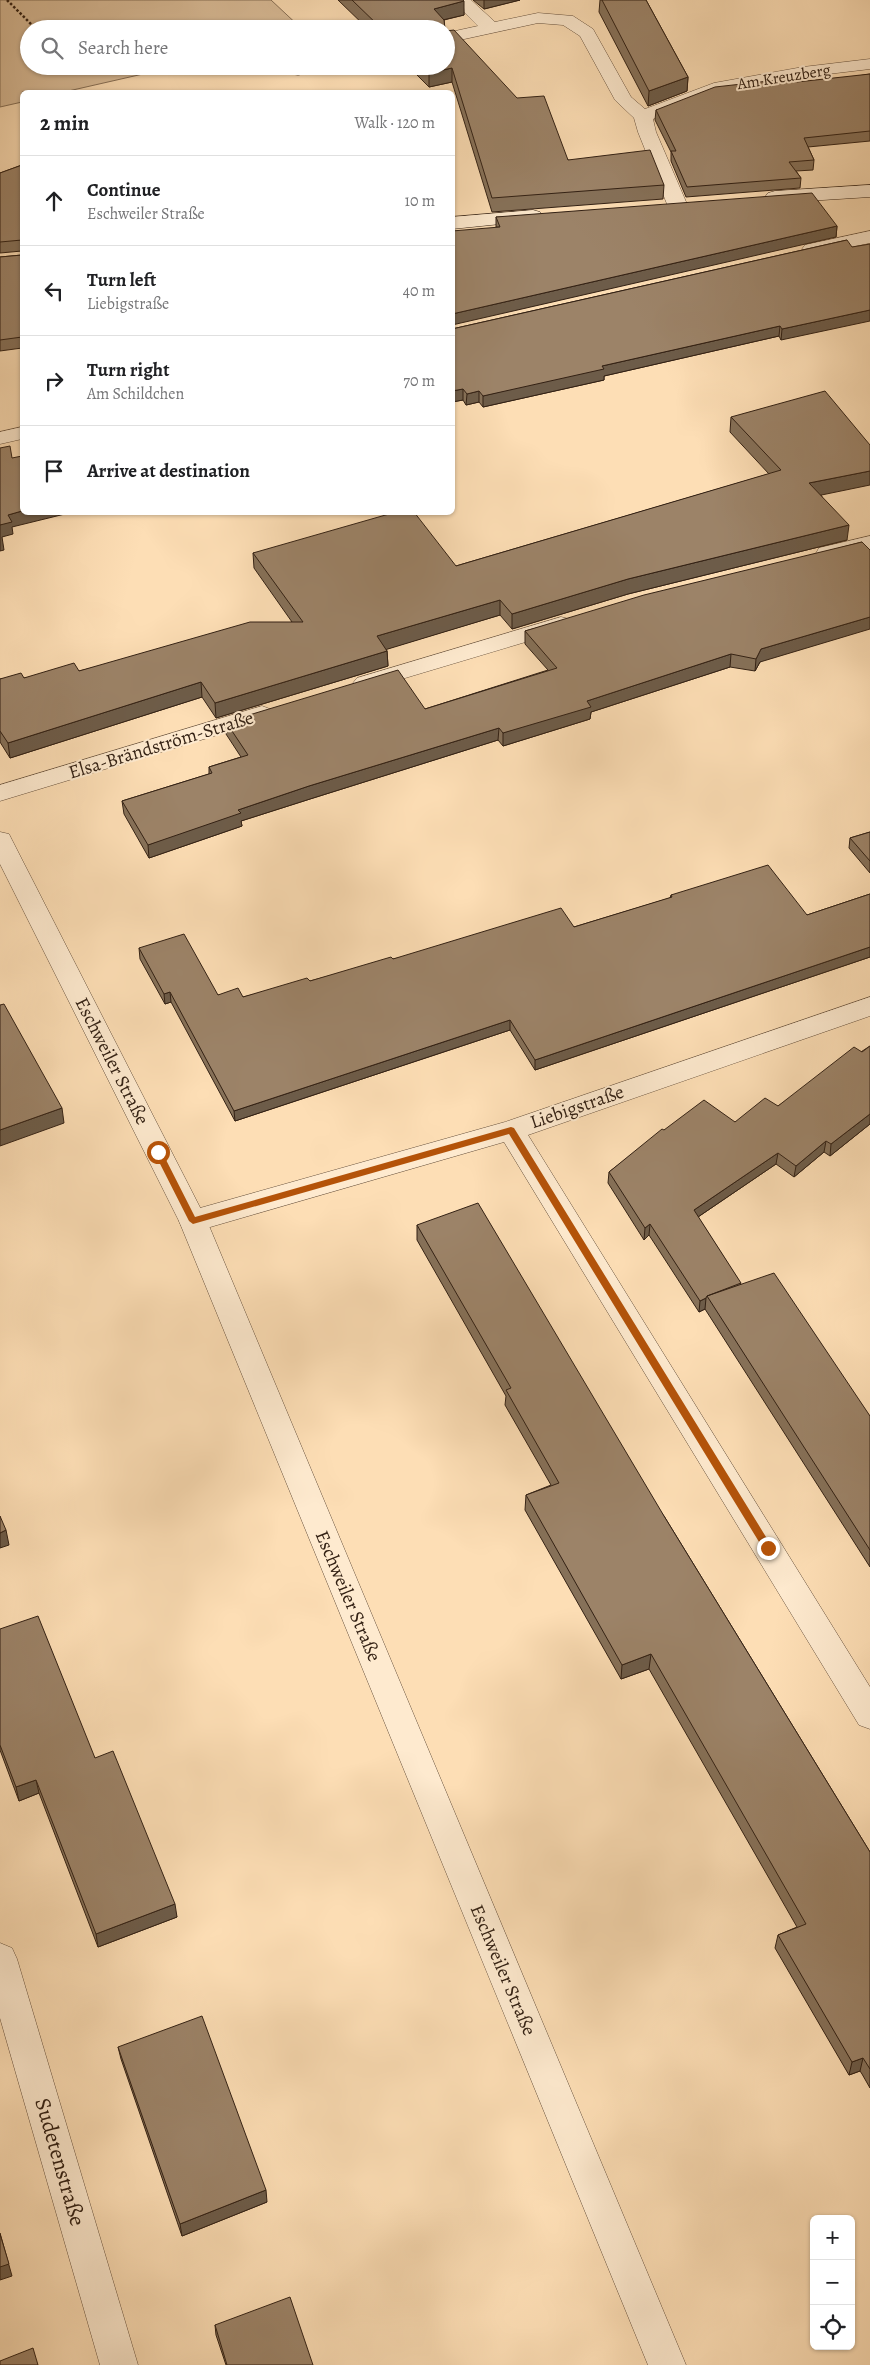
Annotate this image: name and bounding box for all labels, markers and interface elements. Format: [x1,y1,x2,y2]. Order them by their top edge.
search box [20,20,455,75]
icon: search [38,34,66,62]
text: Search here [78,35,168,61]
street label: Am Kreuzberg [735,59,832,95]
text: 2 min [40,109,89,137]
text: Walk · 120 m [354,112,435,134]
text: Continue [87,177,161,203]
icon: ahead [40,187,68,215]
text: 10 m [405,190,435,212]
text: Eschweiler Straße [87,203,205,225]
text: Turn left [87,267,156,293]
icon: left [40,277,68,305]
text: 40 m [403,280,435,302]
text: Liebigstraße [87,293,169,315]
text: Turn right [87,357,169,383]
icon: right [40,367,68,395]
text: 70 m [403,370,435,392]
text: Am Schildchen [87,383,184,405]
icon: arrive [40,457,68,485]
text: Arrive at destination [87,458,250,484]
street label: Elsa-Brändström-Straße [65,704,257,786]
street label: Eschweiler Straße [69,993,155,1129]
street label: Liebigstraße [527,1079,627,1135]
route start [147,1141,170,1164]
street label: Eschweiler Straße [309,1527,387,1665]
route end [757,1537,780,1560]
street label: Eschweiler Straße [464,1901,542,2039]
street label: Sudetenstraße [27,2095,93,2229]
map controls [810,2215,855,2350]
button: + [810,2215,855,2260]
button: − [810,2260,855,2305]
button: locate [810,2305,855,2350]

